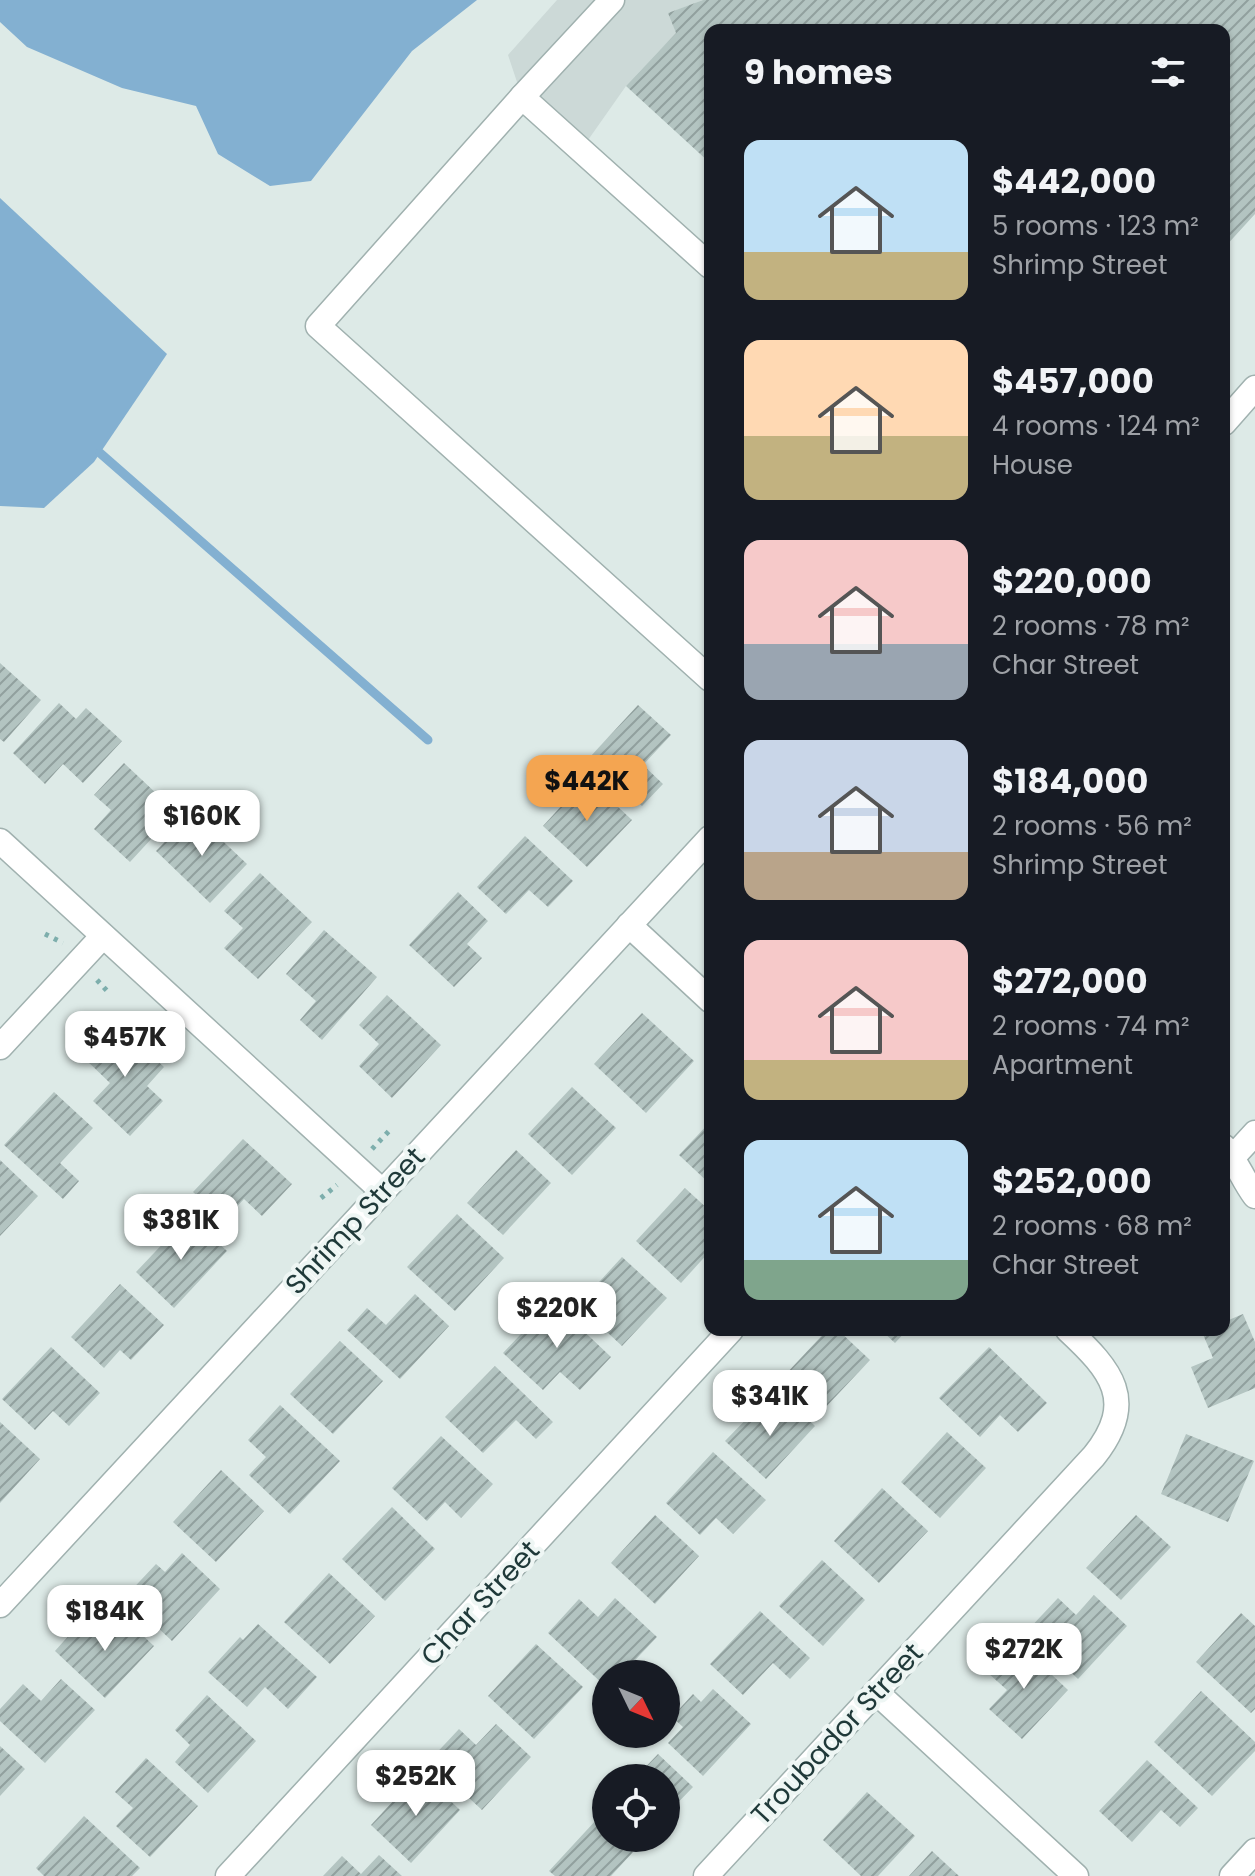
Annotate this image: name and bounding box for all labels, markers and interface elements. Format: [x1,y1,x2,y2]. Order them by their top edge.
text: 9 homes [744,48,893,96]
icon: filters [1146,50,1190,94]
text: $442,000 [992,157,1156,205]
icon: home [808,172,904,268]
text: 5 rooms · 123 m² [992,208,1199,244]
text: Shrimp Street [992,247,1167,283]
text: $457,000 [992,357,1154,405]
icon: home [808,372,904,468]
text: 4 rooms · 124 m² [992,408,1200,444]
text: House [992,447,1073,483]
text: $220,000 [992,557,1152,605]
icon: home [808,572,904,668]
text: 2 rooms · 78 m² [992,608,1190,644]
text: Char Street [992,647,1139,683]
pin: $442K [531,755,643,823]
text: $184,000 [992,757,1148,805]
text: $442K [544,763,630,799]
icon: home [808,772,904,868]
pin: $160K [146,790,258,858]
text: $160K [163,798,241,834]
text: 2 rooms · 56 m² [992,808,1192,844]
text: Shrimp Street [992,847,1167,883]
text: $272,000 [992,957,1148,1005]
icon: home [808,972,904,1068]
text: 2 rooms · 74 m² [992,1008,1189,1044]
pin: $457K [69,1011,181,1079]
text: $457K [83,1019,167,1055]
text: Apartment [992,1047,1133,1083]
street label: Shrimp Street [276,1139,434,1303]
text: $252,000 [992,1157,1152,1205]
icon: home [808,1172,904,1268]
pin: $381K [125,1194,237,1262]
text: $381K [142,1202,220,1238]
text: 2 rooms · 68 m² [992,1208,1192,1244]
text: Char Street [992,1247,1139,1283]
pin: $220K [501,1282,613,1350]
text: $220K [516,1290,598,1326]
pin: $341K [714,1370,826,1438]
text: $341K [731,1378,809,1414]
street label: Char Street [412,1532,548,1674]
pin: $184K [49,1585,161,1653]
text: $184K [65,1593,145,1629]
pin: $272K [968,1623,1080,1691]
text: $272K [985,1631,1063,1667]
street label: Troubador Street [742,1634,932,1834]
north arrow [592,1660,680,1748]
map controls [592,1660,680,1852]
pin: $252K [360,1750,472,1818]
text: $252K [375,1758,457,1794]
button: locate [592,1764,680,1852]

